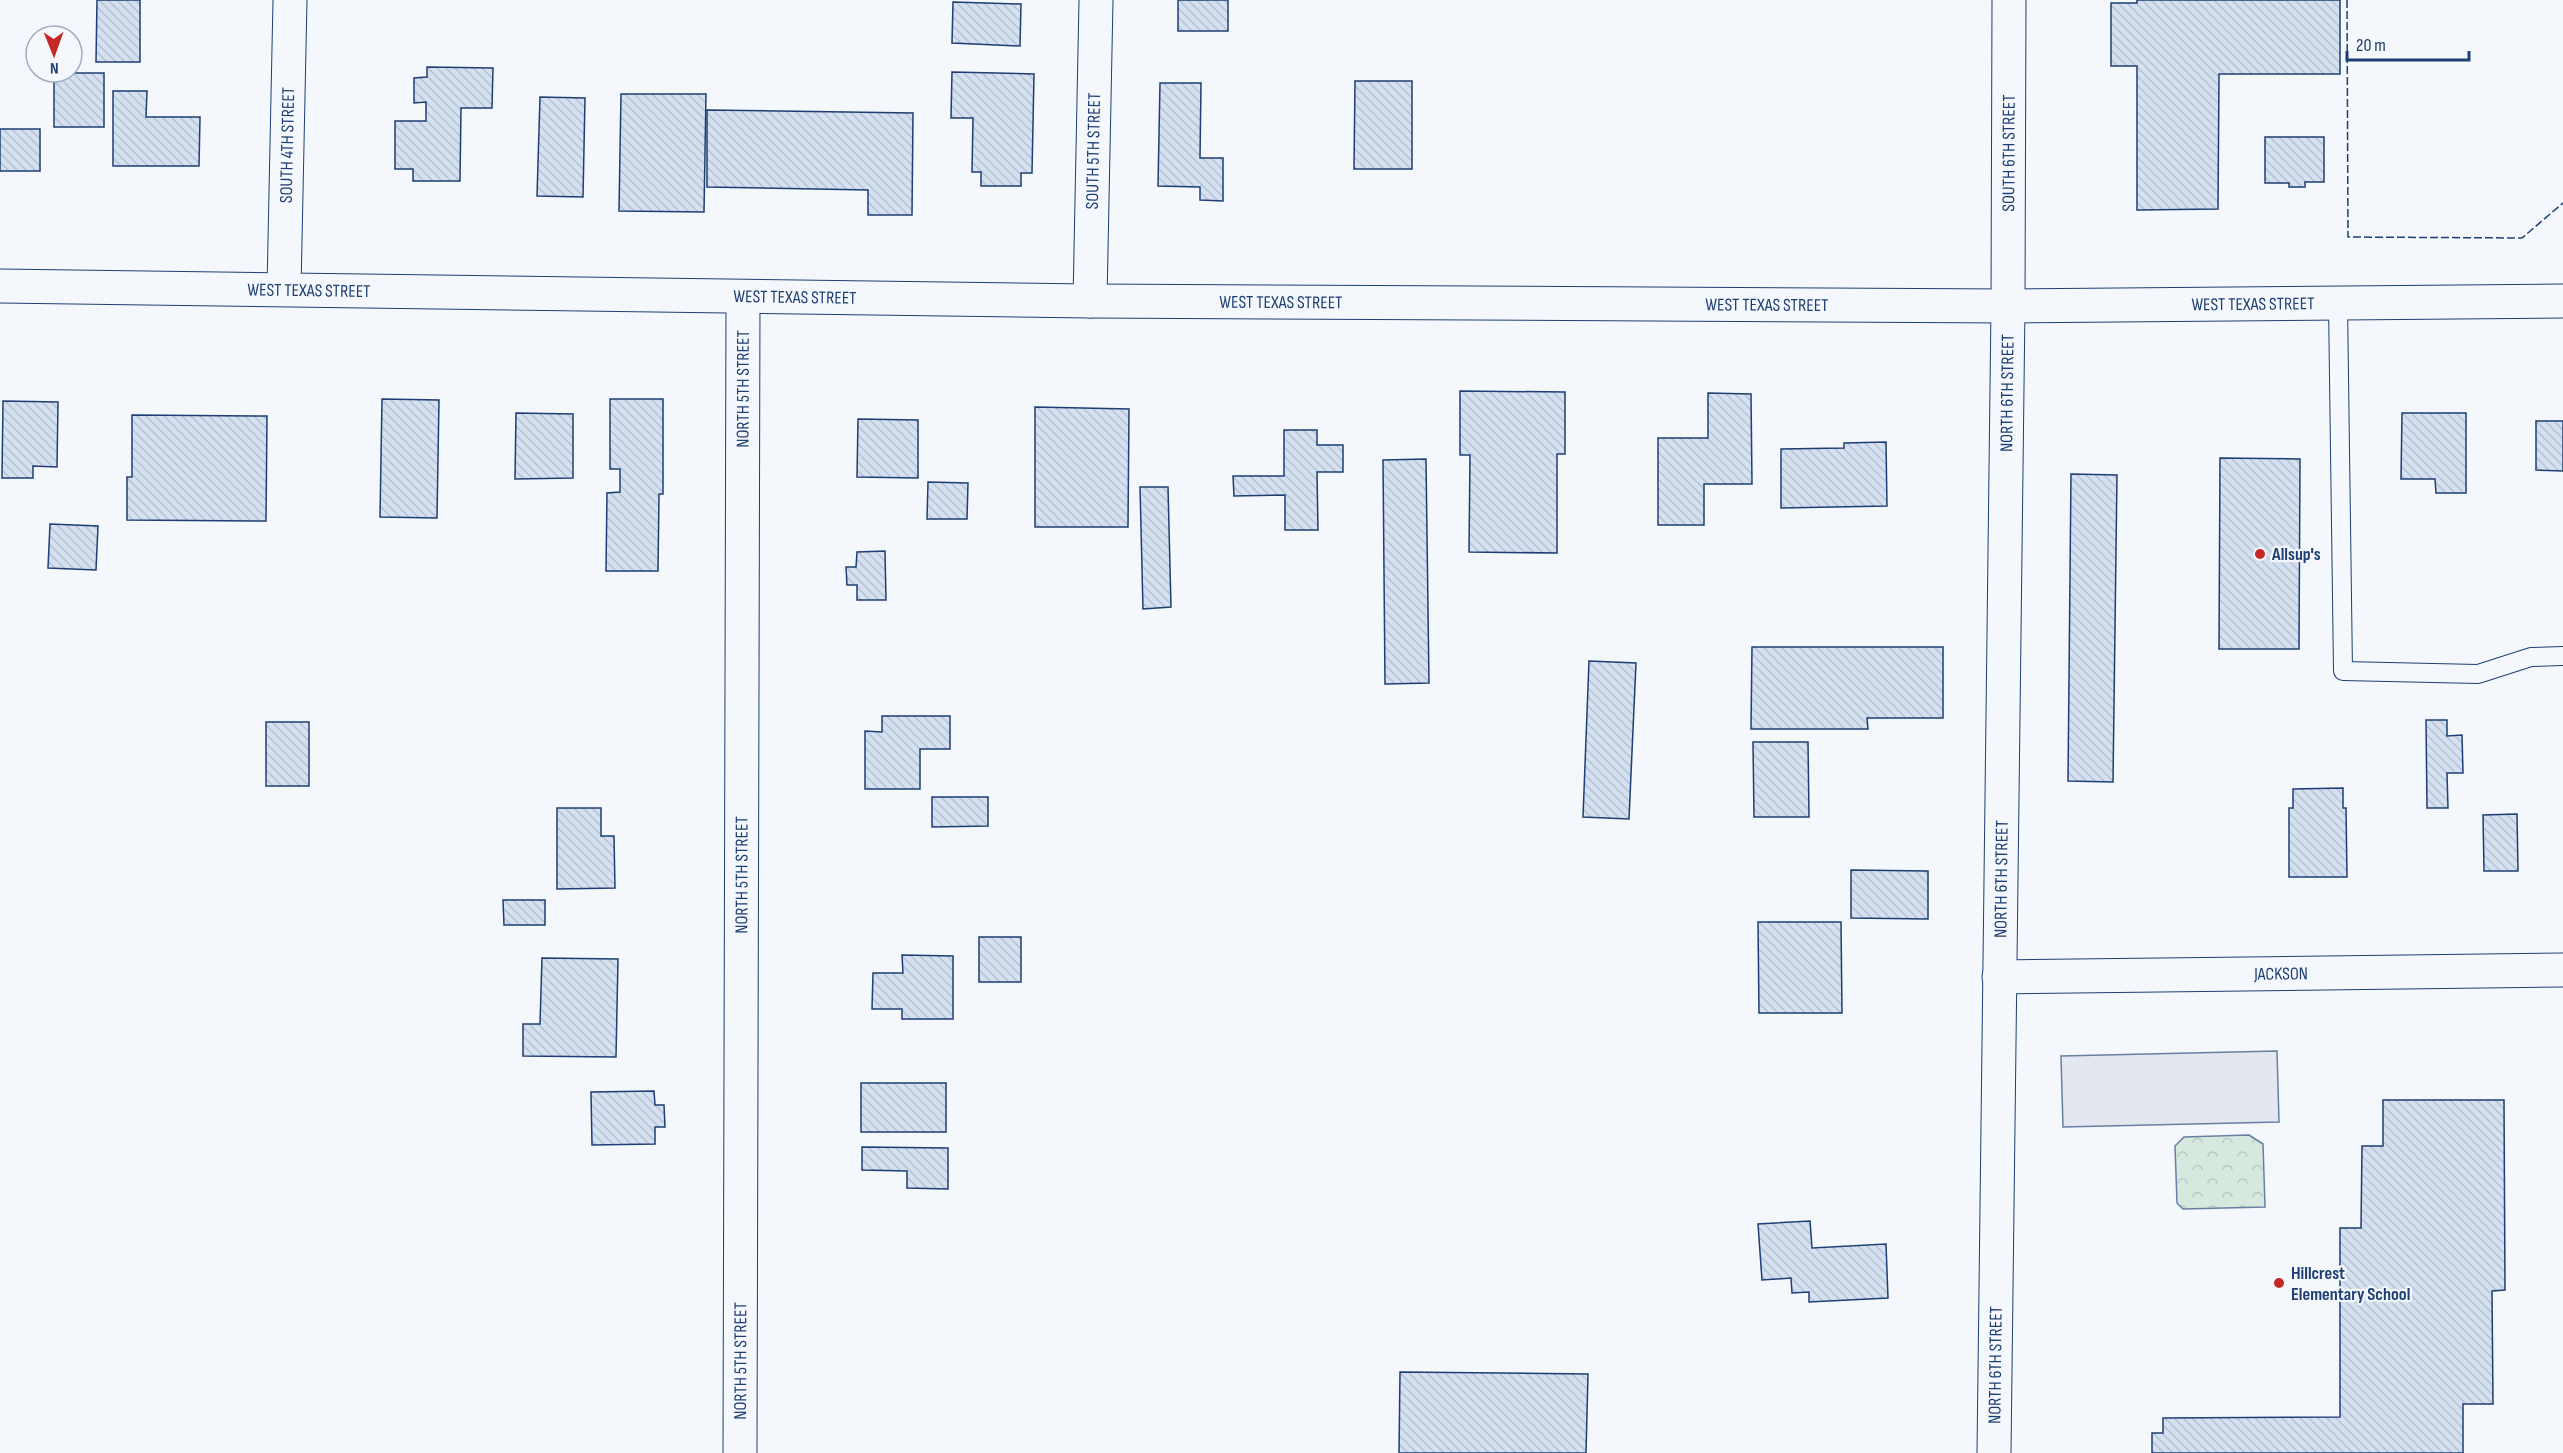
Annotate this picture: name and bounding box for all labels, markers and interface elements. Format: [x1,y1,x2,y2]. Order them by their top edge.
north arrow [24,24,84,84]
scale bar [2347,24,2468,62]
text: 20 m [2356,35,2386,56]
text: N [50,58,59,77]
street label: SOUTH 4TH STREET [275,87,299,203]
street label: SOUTH 5TH STREET [1081,92,1105,210]
street label: SOUTH 6TH STREET [1998,94,2019,212]
street label: WEST TEXAS STREET [247,279,371,302]
street label: WEST TEXAS STREET [733,286,857,308]
street label: WEST TEXAS STREET [1219,291,1342,313]
street label: WEST TEXAS STREET [2191,293,2315,315]
street label: WEST TEXAS STREET [1705,294,1828,316]
street label: NORTH 5TH STREET [732,330,753,448]
street label: NORTH 6TH STREET [1996,334,2018,452]
place label: Allsup's [2271,544,2321,565]
marker: Allsup's [2253,547,2267,561]
street label: NORTH 5TH STREET [731,816,752,934]
street label: NORTH 6TH STREET [1990,820,2012,938]
street label: JACKSON [2253,963,2308,984]
place label: Hillcrest Elementary School [2291,1263,2410,1305]
marker: Hillcrest Elementary School [2272,1276,2286,1290]
street label: NORTH 5TH STREET [730,1302,751,1420]
street label: NORTH 6TH STREET [1984,1306,2006,1424]

